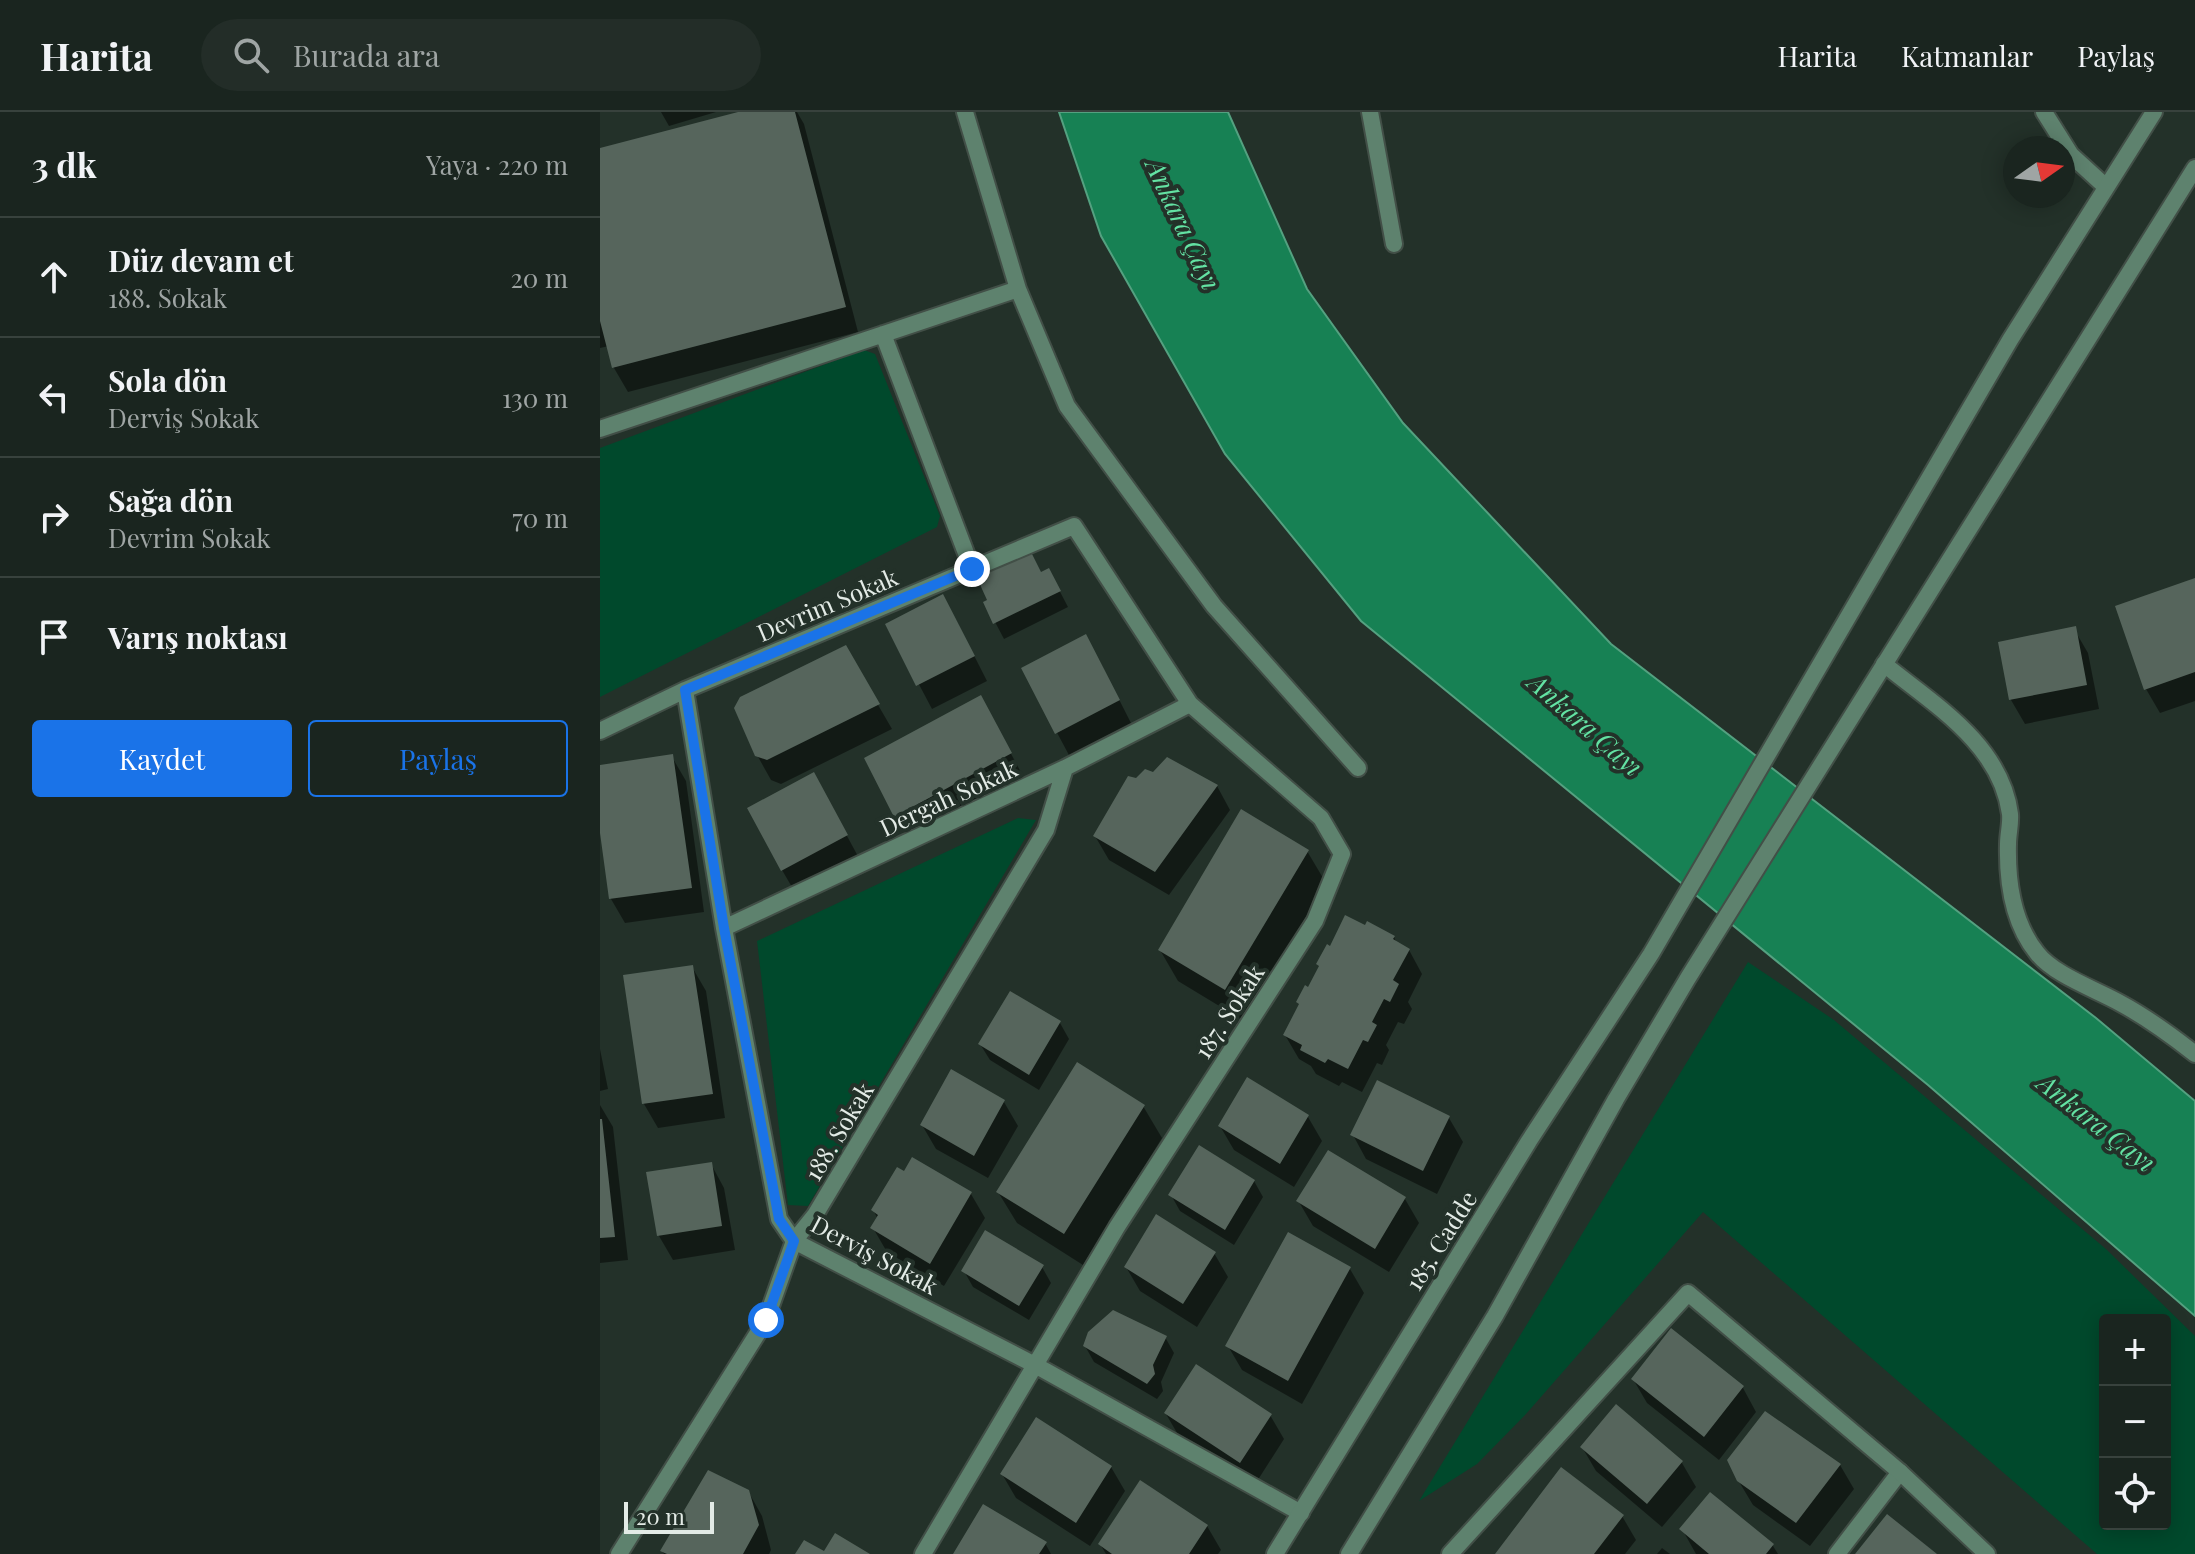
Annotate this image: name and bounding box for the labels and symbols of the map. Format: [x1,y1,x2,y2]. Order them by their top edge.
north arrow [2003,136,2075,208]
water label: Ankara Çayı [1137,150,1230,295]
route end [954,551,990,587]
street label: Devrim Sokak [752,560,903,648]
water label: Ankara Çayı [1519,663,1651,783]
street label: Dergah Sokak [874,751,1023,843]
street label: 187. Sokak [1186,957,1271,1064]
water label: Ankara Çayı [2028,1063,2163,1179]
street label: 188. Sokak [796,1075,880,1186]
street label: 185. Cadde [1397,1184,1483,1296]
street label: Derviş Sokak [806,1207,945,1301]
route start [748,1302,784,1338]
scale bar [624,1498,714,1534]

